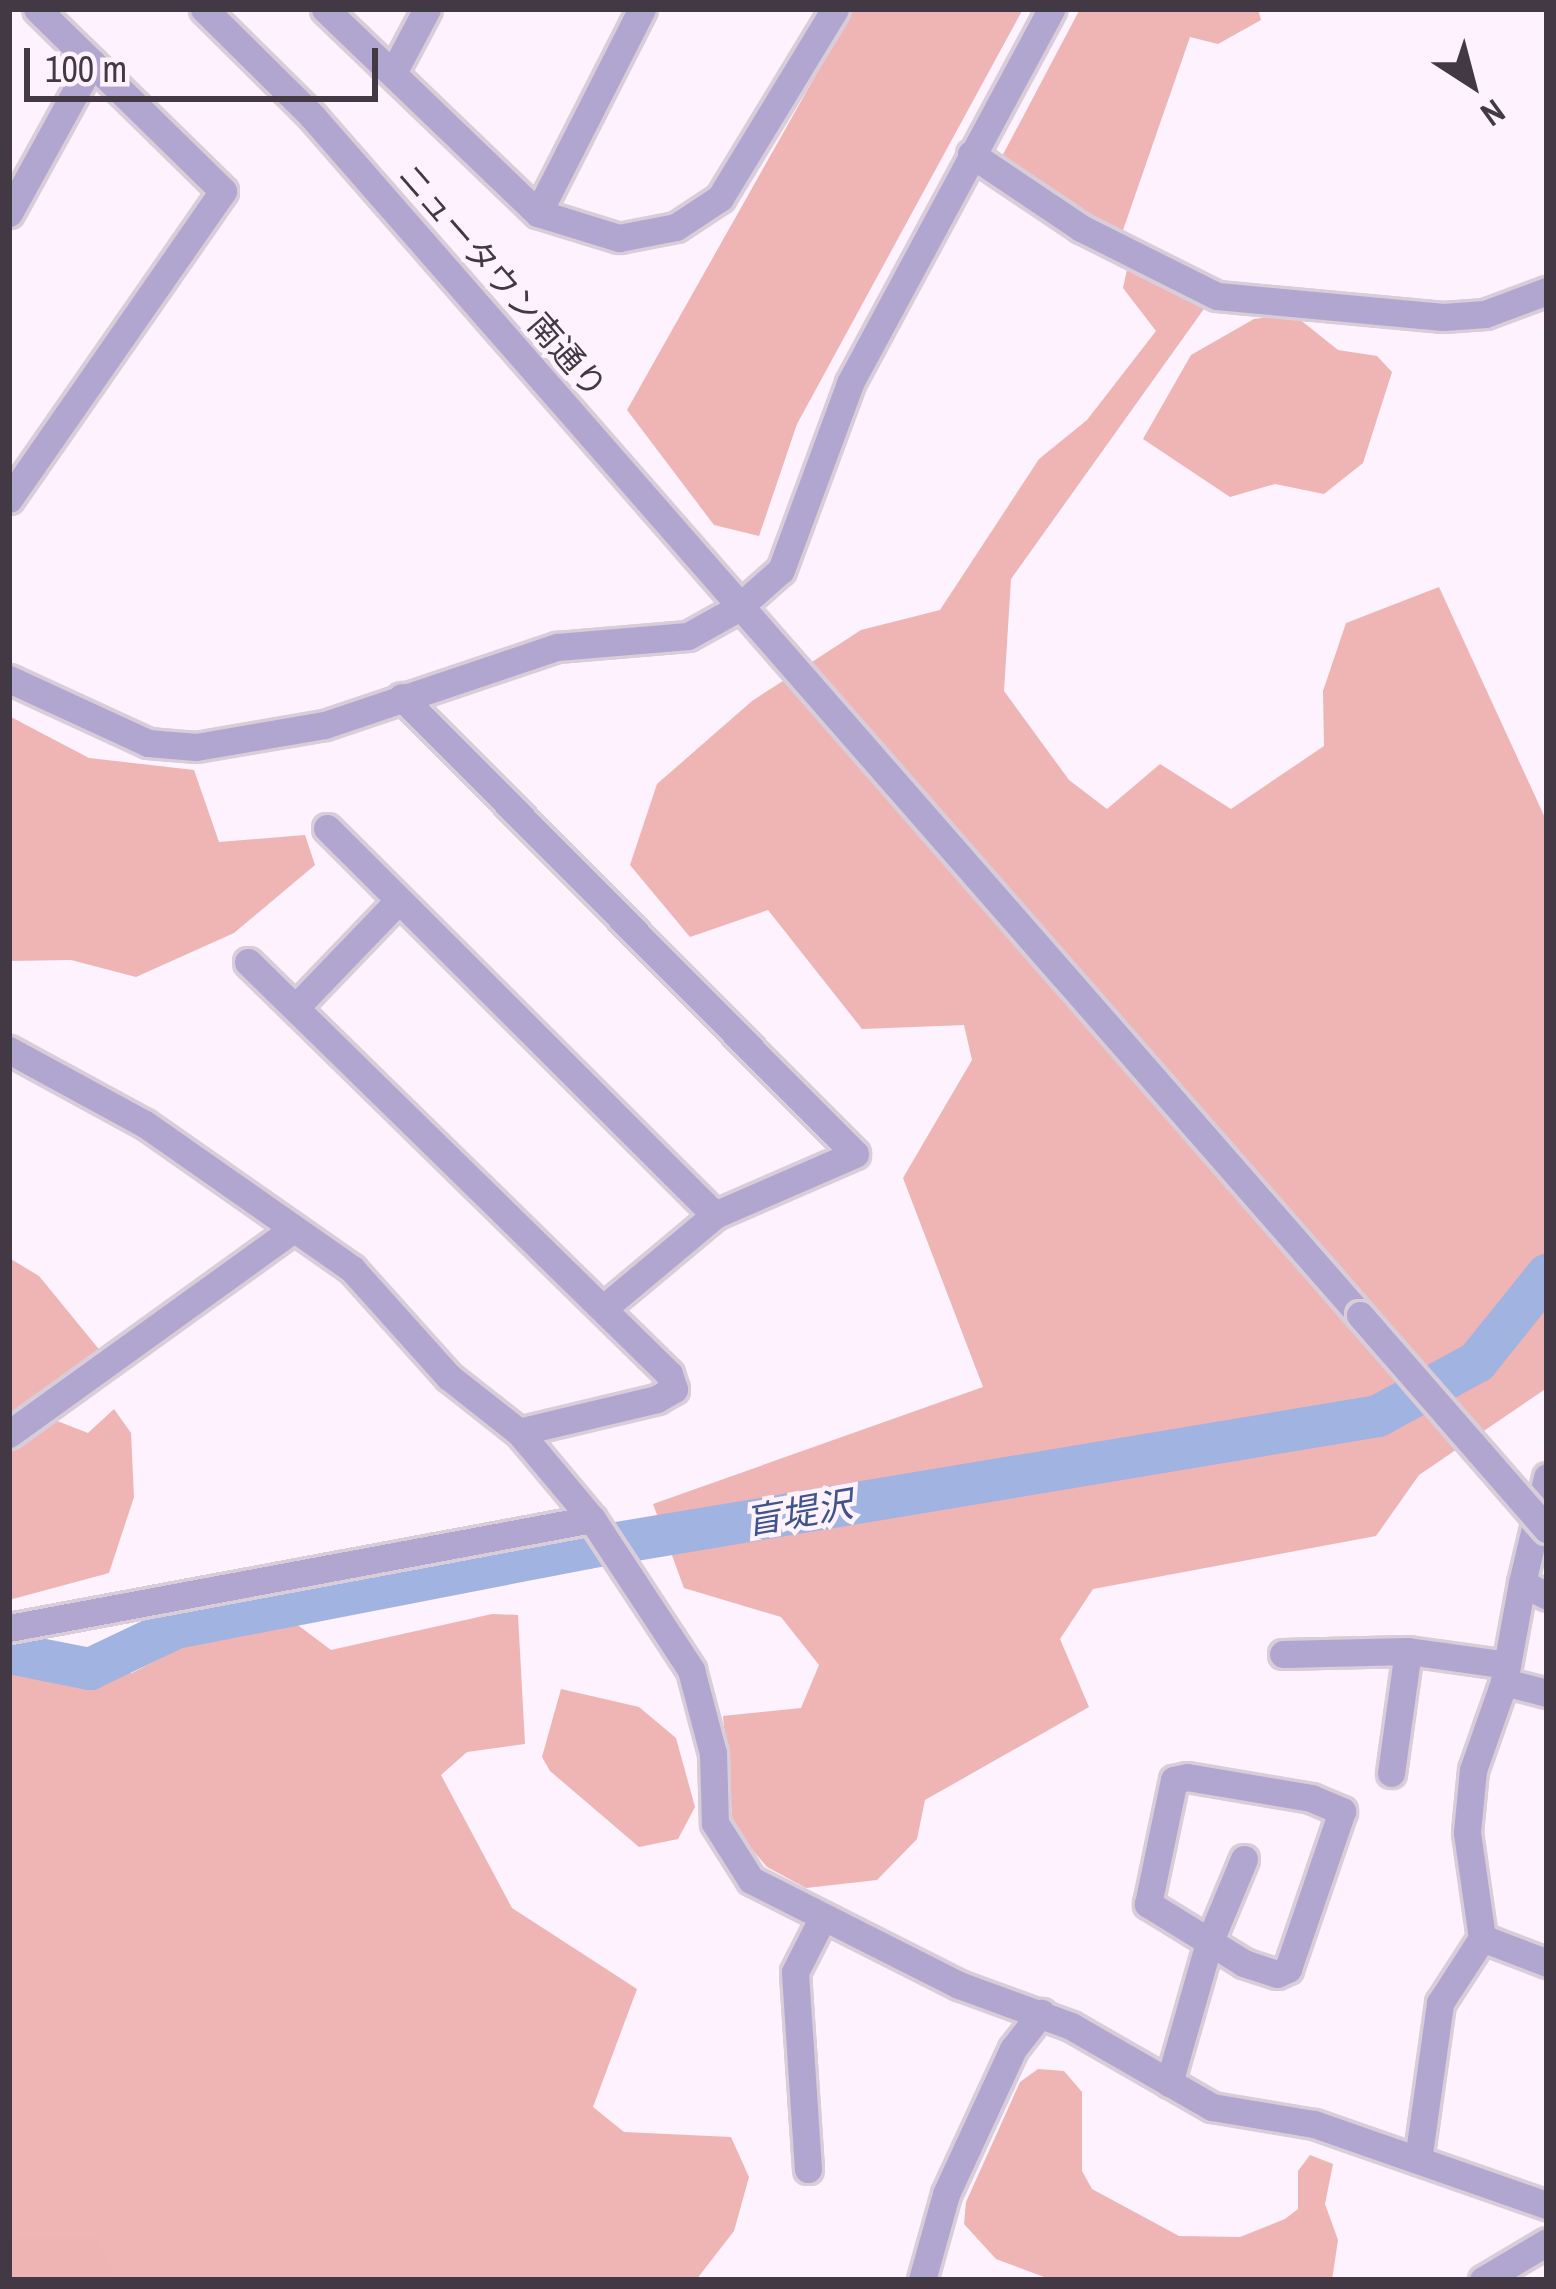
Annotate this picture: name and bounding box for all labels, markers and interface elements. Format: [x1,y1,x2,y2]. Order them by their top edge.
scale bar [30,24,384,98]
north arrow [1412,24,1532,144]
text: 100 m [45,45,127,93]
text: N [1472,90,1514,137]
street label: ニュータウン南通り [390,156,614,406]
water label: 盲堤沢 [742,1482,856,1544]

